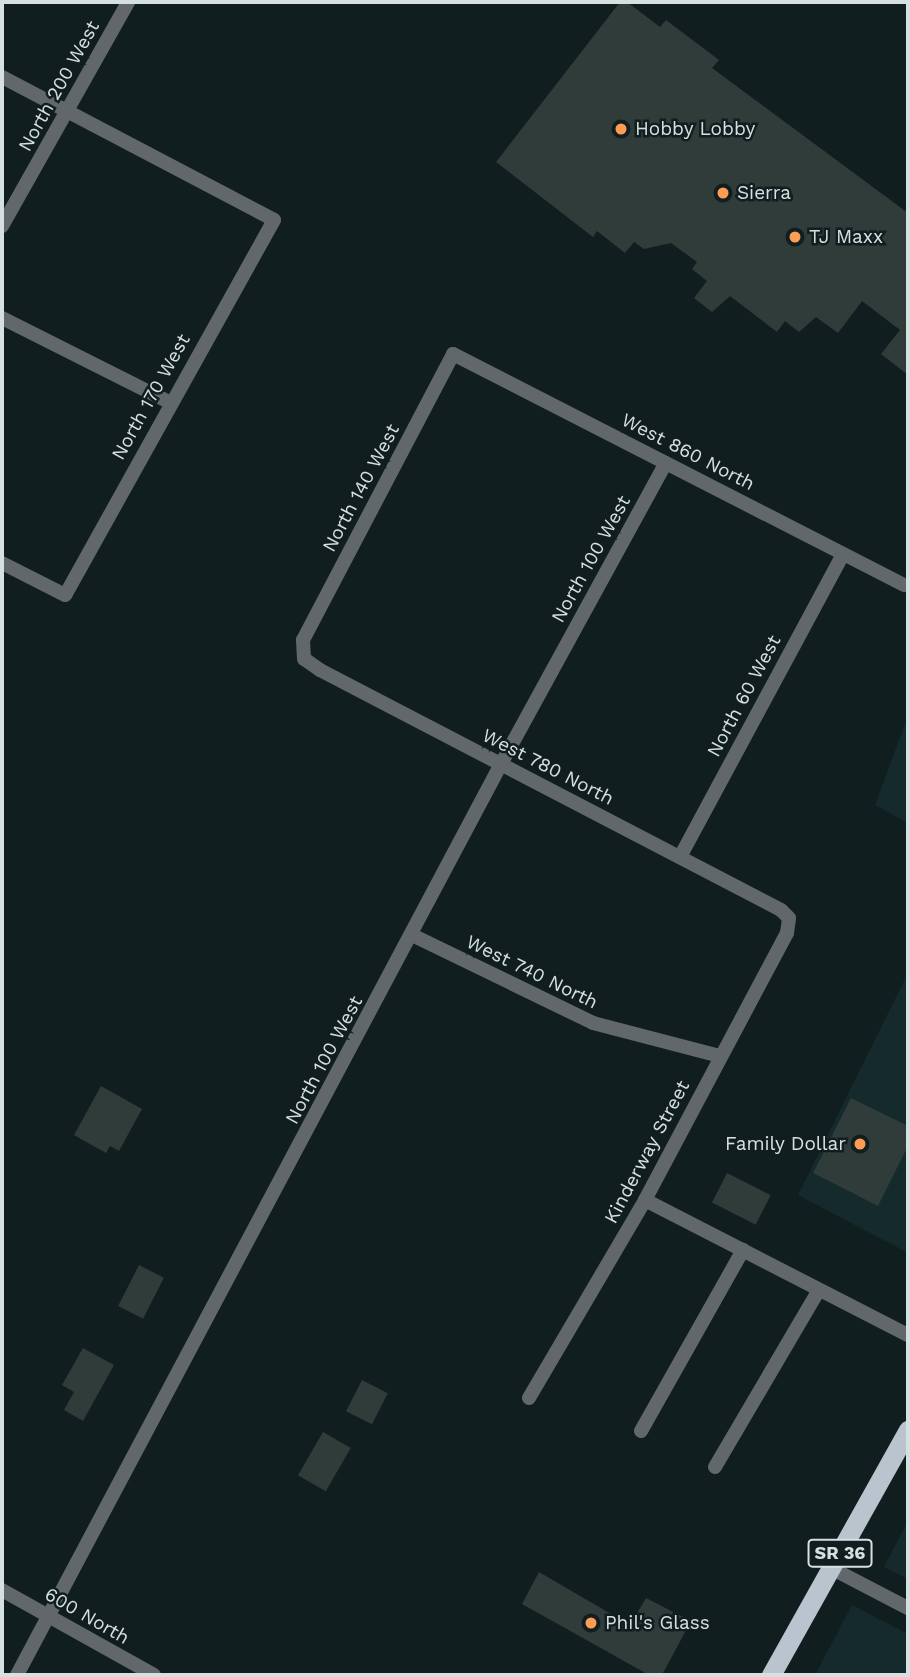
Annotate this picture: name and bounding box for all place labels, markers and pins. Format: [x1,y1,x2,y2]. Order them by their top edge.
place label: Hobby Lobby [635,118,756,140]
marker: Hobby Lobby [613,121,629,137]
place label: Sierra [737,182,791,204]
marker: Sierra [715,185,731,201]
place label: TJ Maxx [809,226,883,248]
marker: TJ Maxx [787,229,803,245]
place label: Family Dollar [725,1133,846,1155]
marker: Family Dollar [852,1136,868,1152]
place label: Phil's Glass [605,1612,710,1634]
marker: Phil's Glass [583,1615,599,1631]

